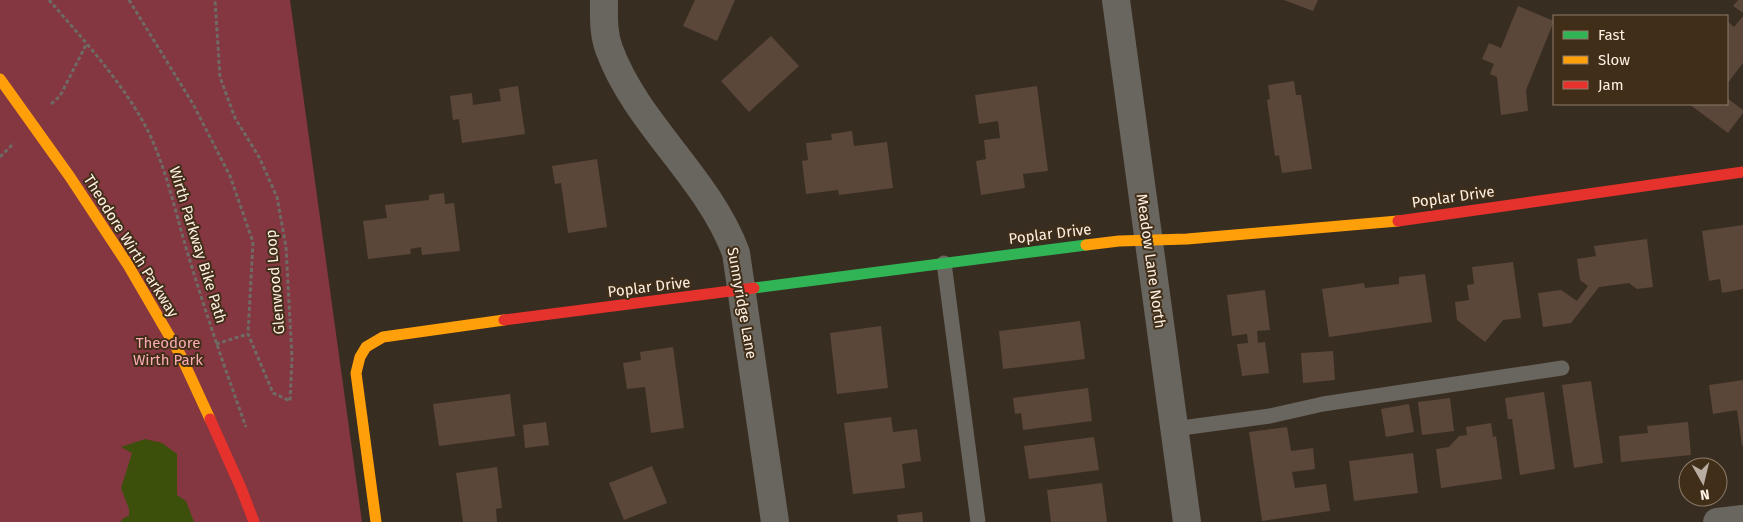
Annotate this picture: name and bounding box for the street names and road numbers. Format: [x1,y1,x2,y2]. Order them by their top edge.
street label: Wirth Parkway Bike Path [166,164,230,326]
street label: Theodore Wirth Parkway [80,171,183,321]
street label: Poplar Drive [1410,182,1496,212]
street label: Meadow Lane North [1133,193,1169,329]
street label: Poplar Drive [1008,220,1092,248]
street label: Glenwood Loop [261,229,289,335]
street label: Sunnyridge Lane [723,246,761,360]
street label: Poplar Drive [607,273,691,301]

